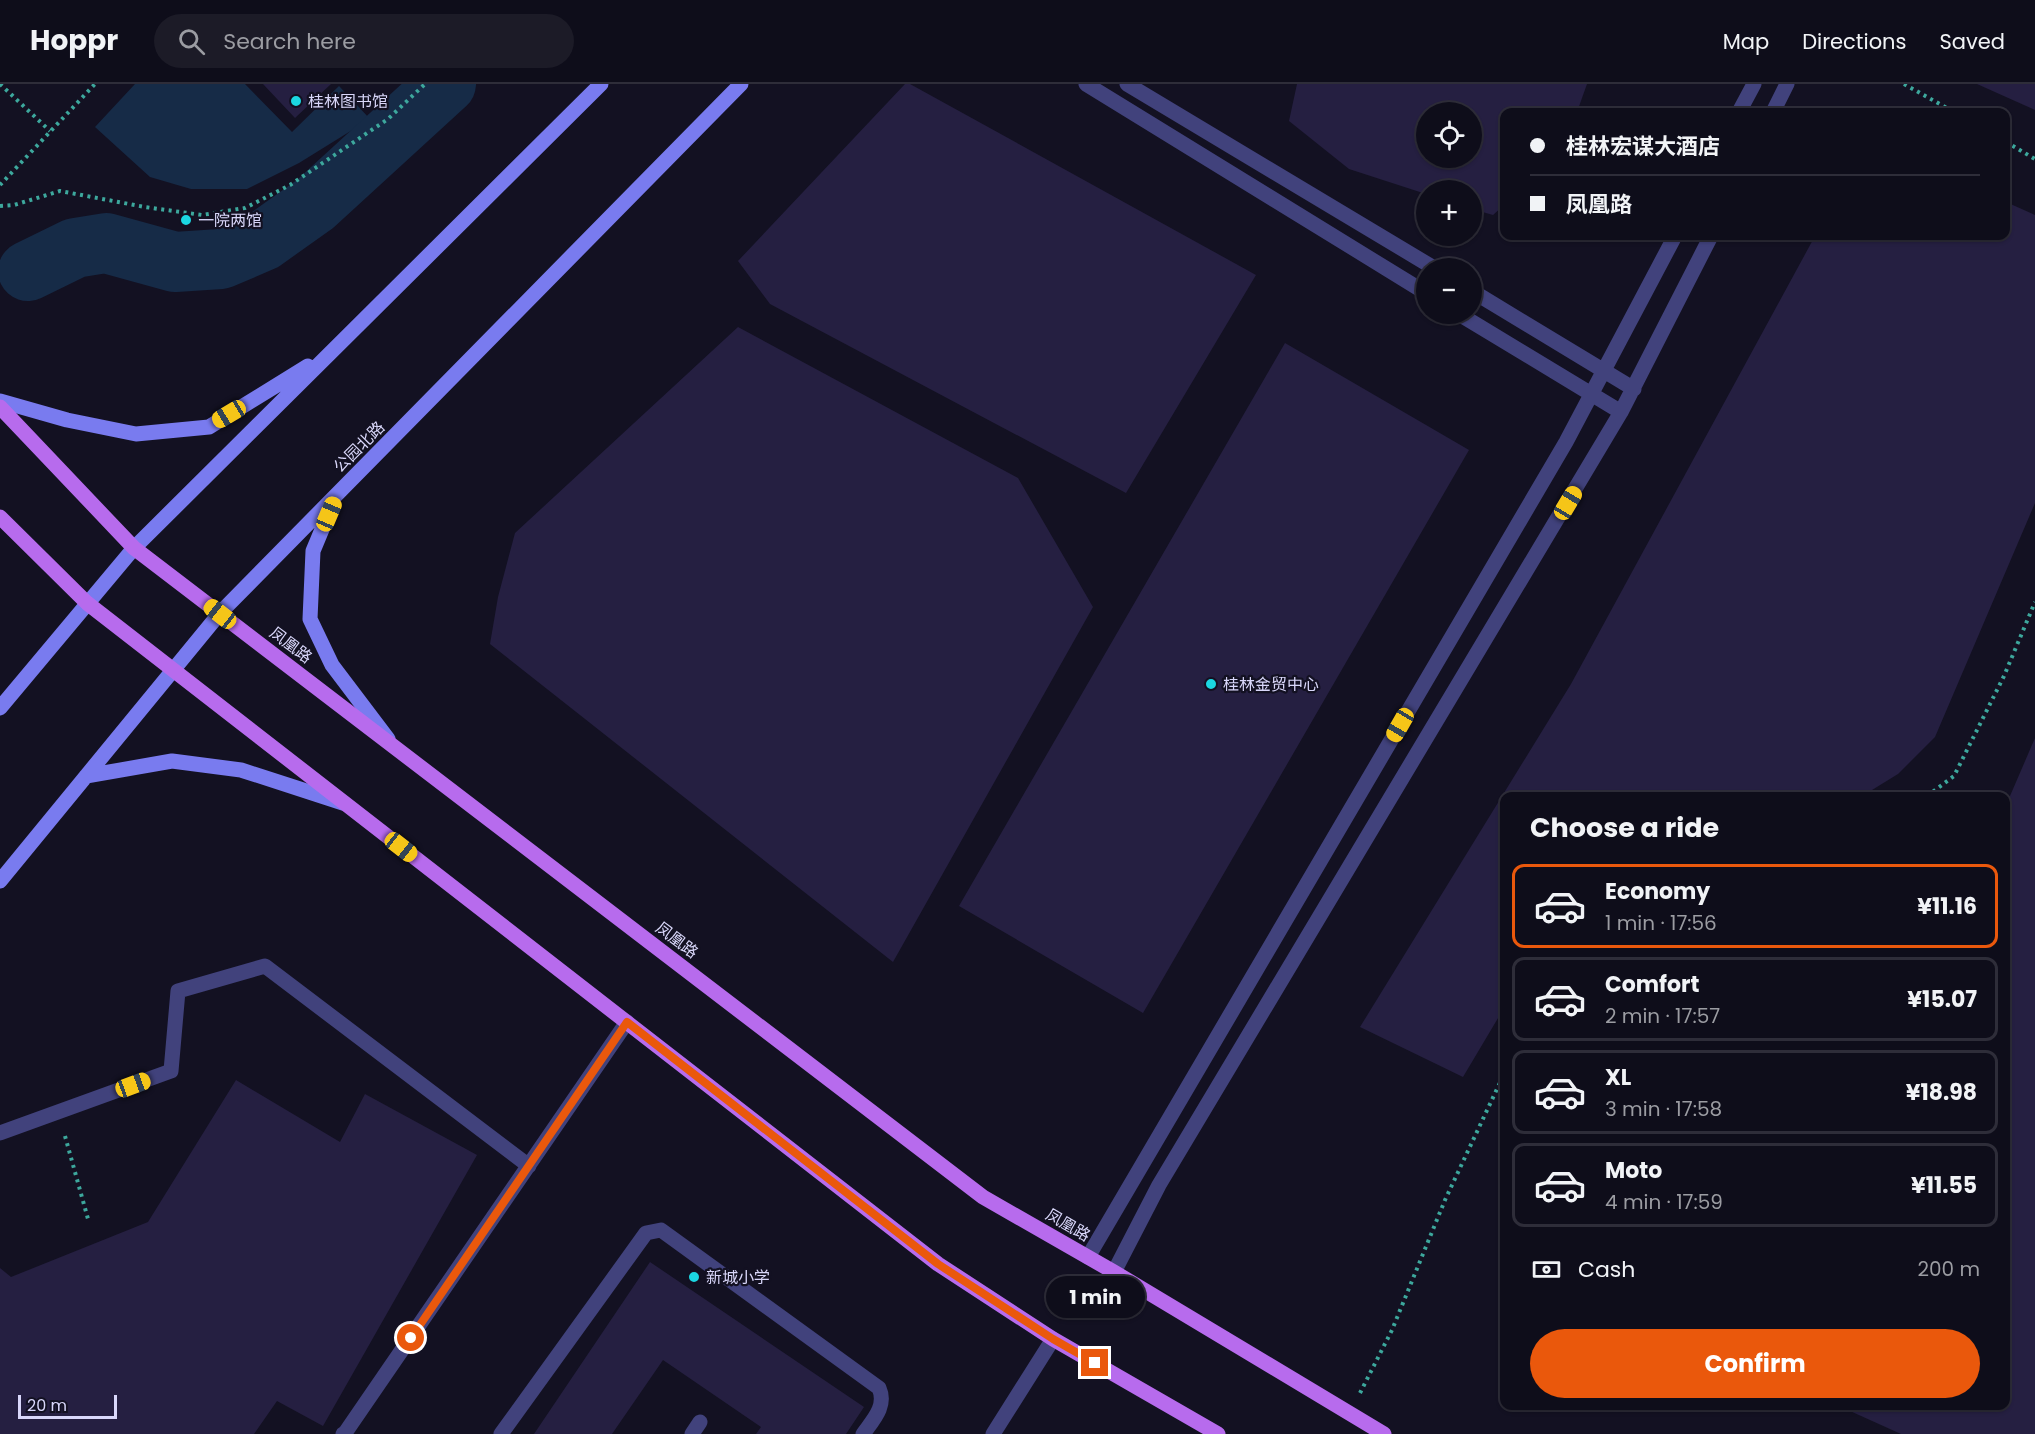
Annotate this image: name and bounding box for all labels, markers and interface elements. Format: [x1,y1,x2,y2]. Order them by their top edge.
search box [154,14,574,68]
text: Hoppr [30,21,118,60]
icon: search [175,25,208,58]
text: Search here [223,26,356,57]
text: Map [1723,27,1769,56]
text: Directions [1802,27,1906,56]
text: Saved [1939,27,2005,56]
place label: 桂林图书馆 [308,90,388,113]
marker: 桂林图书馆 [289,94,303,108]
map controls [1416,102,1482,324]
button: locate [1416,102,1482,168]
text: 桂林宏谋大酒店 [1566,131,1720,162]
button: + [1416,180,1482,246]
text: 凤凰路 [1566,189,1632,220]
place label: 一院两馆 [198,209,262,232]
marker: 一院两馆 [179,213,193,227]
button: − [1416,258,1482,324]
car [209,397,249,431]
street label: 公园北路 [328,416,390,478]
car [1551,483,1585,523]
car [314,494,344,534]
car [200,596,240,632]
street label: 凤凰路 [265,621,317,669]
place label: 桂林金贸中心 [1223,673,1319,696]
marker: 桂林金贸中心 [1204,677,1218,691]
car [1383,705,1417,745]
text: Choose a ride [1530,809,1719,846]
car [381,829,421,865]
text: Economy [1605,876,1710,907]
icon: car [1533,879,1587,933]
text: ¥11.16 [1917,891,1977,922]
text: 1 min · 17:56 [1605,909,1717,937]
street label: 凤凰路 [651,916,703,964]
text: Comfort [1605,969,1699,1000]
icon: car [1533,972,1587,1026]
text: ¥15.07 [1907,984,1977,1015]
text: 2 min · 17:57 [1605,1002,1720,1030]
text: XL [1605,1062,1631,1093]
icon: car [1533,1065,1587,1119]
car [113,1070,153,1100]
text: ¥18.98 [1906,1077,1977,1108]
text: 3 min · 17:58 [1605,1095,1722,1123]
text: Moto [1605,1155,1662,1186]
icon: car [1533,1158,1587,1212]
text: ¥11.55 [1911,1170,1977,1201]
text: 4 min · 17:59 [1605,1188,1723,1216]
street label: 凤凰路 [1041,1203,1095,1247]
icon: cash [1530,1253,1563,1286]
text: Cash [1578,1254,1635,1285]
text: 200 m [1917,1255,1980,1283]
place label: 新城小学 [706,1266,770,1289]
marker: 新城小学 [687,1270,701,1284]
callout: 1 min [1046,1276,1144,1318]
text: 1 min [1069,1283,1122,1311]
route start [397,1324,424,1351]
button: Confirm [1530,1329,1980,1398]
route end [1081,1349,1108,1376]
scale bar [18,1392,117,1420]
text: 20 m [27,1394,67,1417]

